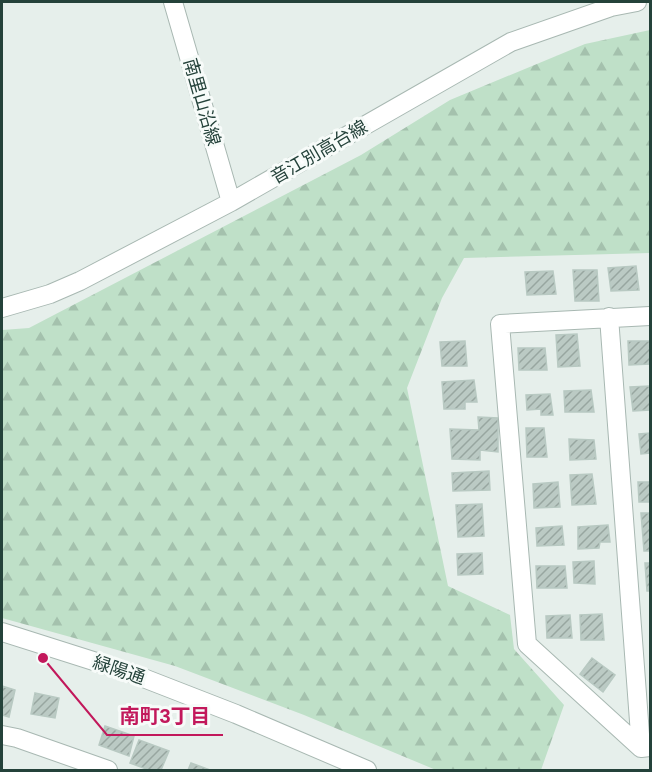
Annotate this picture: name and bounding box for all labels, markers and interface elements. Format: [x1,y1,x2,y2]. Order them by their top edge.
street label: 南里山沿線 [180,56,224,148]
street label: 音江別高台線 [267,116,371,188]
street label: 緑陽通 [90,652,148,688]
callout: 南町3丁目 [107,697,223,735]
text: 南町3丁目 [119,705,211,727]

